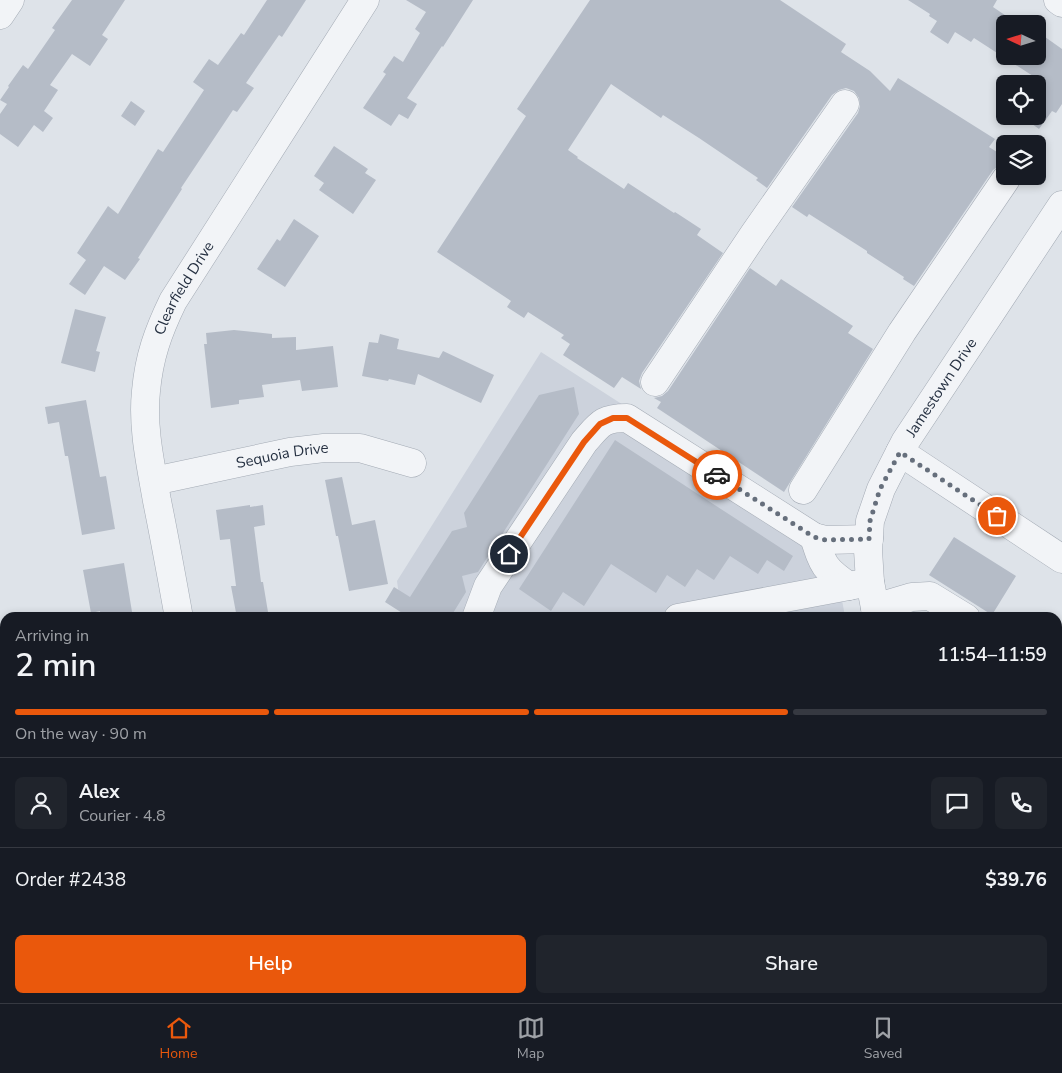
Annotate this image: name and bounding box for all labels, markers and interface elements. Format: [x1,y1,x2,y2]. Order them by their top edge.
north arrow [996,15,1046,65]
map controls [996,15,1046,185]
button: locate [996,75,1046,125]
button: layers [996,135,1046,185]
street label: Clearfield Drive [149,237,219,338]
street label: Jamestown Drive [901,334,981,442]
street label: Sequoia Drive [234,438,329,473]
courier [692,450,742,500]
icon: car [703,461,731,489]
pin [976,495,1018,537]
icon: bag [983,502,1011,530]
pin [488,533,530,575]
icon: home [495,540,523,568]
text: Arriving in [15,625,89,647]
text: 11:54–11:59 [937,642,1047,668]
text: 2 min [15,644,97,687]
text: On the way · 90 m [15,723,147,745]
button: person [15,777,67,829]
button: chat [931,777,983,829]
button: phone [995,777,1047,829]
text: Alex [79,779,120,805]
text: Courier · 4.8 [79,805,165,827]
text: Order #2438 [15,867,126,893]
text: $39.76 [985,867,1047,893]
button: Help [15,935,526,993]
button: Share [536,935,1047,993]
tab: Home [160,1014,197,1063]
tab: Map [517,1014,545,1063]
tab: Saved [864,1014,902,1063]

